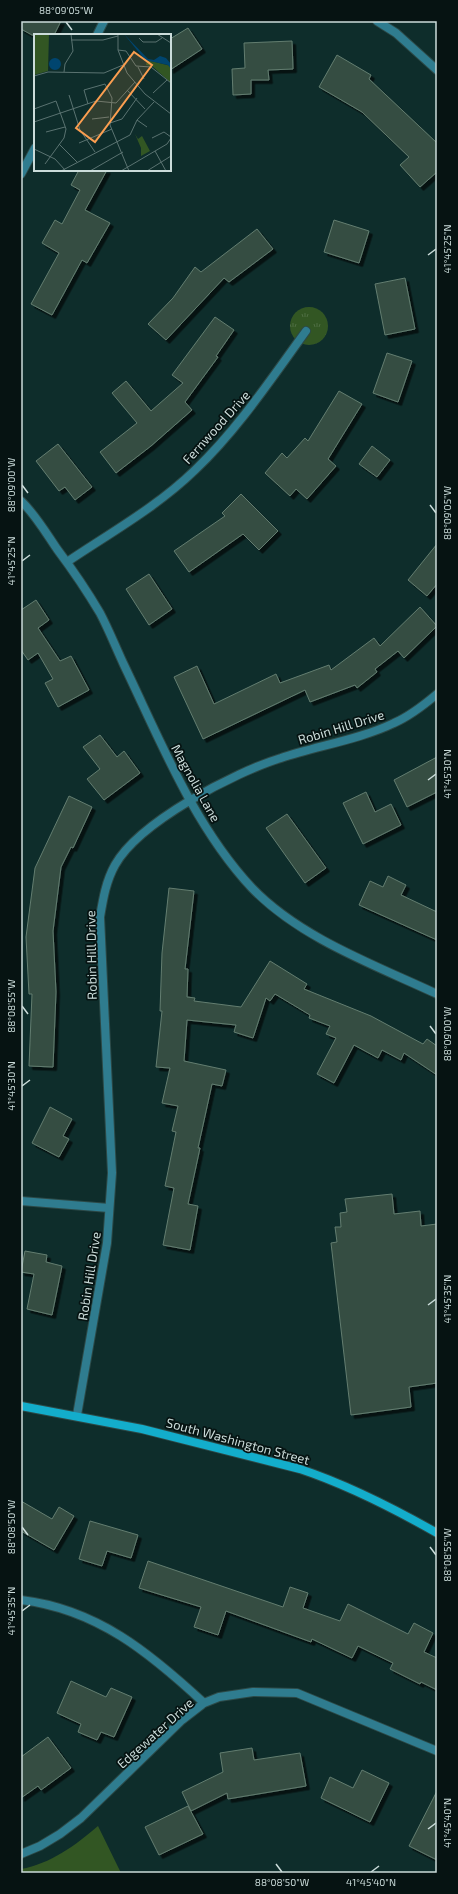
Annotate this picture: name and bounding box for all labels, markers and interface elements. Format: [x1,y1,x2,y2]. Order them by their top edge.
text: 88°09'05"W [39,4,94,16]
inset map [34,34,171,171]
text: 41°45'25"N [441,225,453,273]
street label: Fernwood Drive [179,387,253,467]
text: 88°09'00"W [5,457,17,512]
text: 88°09'05"W [441,485,453,540]
text: 41°45'25"N [5,537,17,585]
street label: Robin Hill Drive [296,706,386,748]
street label: Magnolia Lane [168,741,224,825]
text: 41°45'30"N [441,749,453,799]
street label: Robin Hill Drive [82,910,100,1000]
text: 88°08'55"W [5,979,17,1033]
text: 88°09'00"W [441,1006,453,1061]
text: 41°45'30"N [5,1061,17,1111]
street label: Robin Hill Drive [74,1231,104,1321]
text: 41°45'35"N [441,1275,453,1323]
street label: South Washington Street [165,1414,311,1468]
text: 88°08'50"W [5,1499,17,1554]
text: 88°08'55"W [441,1528,453,1582]
text: 41°45'35"N [5,1587,17,1635]
street label: Edgewater Drive [113,1694,197,1772]
text: 41°45'40"N [441,1798,453,1848]
text: 88°08'50"W [255,1876,310,1888]
text: 41°45'40"N [346,1876,396,1888]

